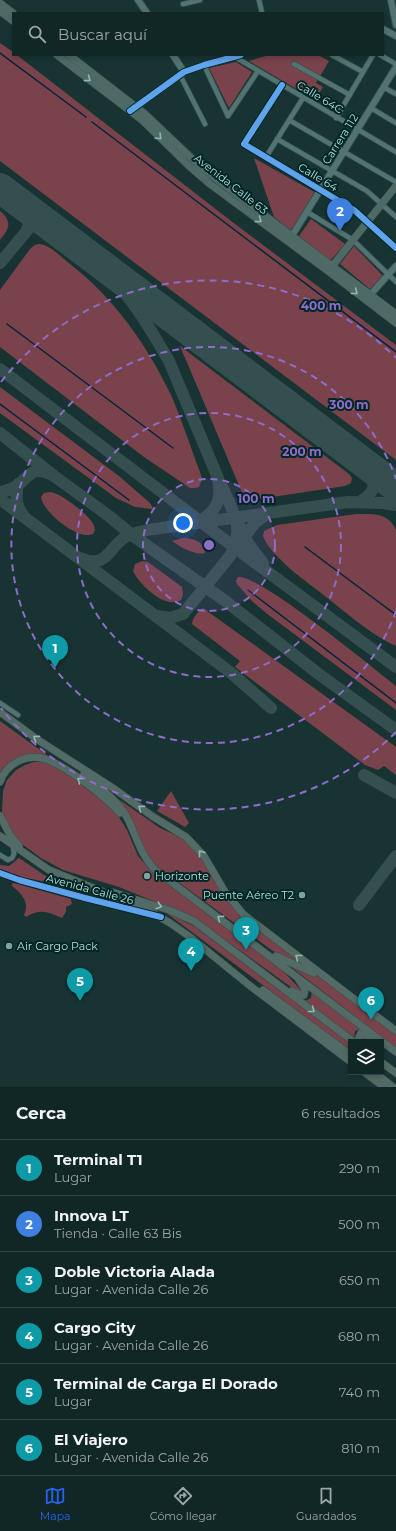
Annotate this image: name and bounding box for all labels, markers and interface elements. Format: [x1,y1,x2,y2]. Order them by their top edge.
search box [12,12,384,56]
icon: search [26,23,48,45]
text: Buscar aquí [58,25,147,44]
one-way arrow [84,74,91,81]
street label: Calle 64C [294,78,346,116]
street label: Carrera 112 [319,111,361,167]
one-way arrow [154,132,162,140]
street label: Avenida Calle 63 [191,151,271,217]
street label: Calle 64 [296,160,341,195]
pin: 2 [327,198,353,231]
one-way arrow [255,215,262,223]
one-way arrow [350,287,357,294]
text: 400 m [301,298,341,313]
text: 300 m [328,397,369,412]
text: 200 m [282,444,322,459]
text: 100 m [238,491,274,506]
your location [173,513,193,533]
centre of rings [202,538,216,552]
pin: 1 [42,635,68,668]
one-way arrow [33,736,40,743]
one-way arrow [77,778,84,785]
one-way arrow [138,806,145,813]
one-way arrow [199,850,206,857]
place label: Horizonte [155,869,209,883]
street label: Avenida Calle 26 [45,871,135,907]
marker: Horizonte [142,871,152,881]
place label: Puente Aéreo T2 [203,888,294,902]
marker: Puente Aéreo T2 [297,890,307,900]
one-way arrow [155,901,162,910]
one-way arrow [217,915,224,923]
pin: 3 [233,917,259,950]
pin: 4 [178,938,204,971]
place label: Air Cargo Pack [17,939,98,953]
marker: Air Cargo Pack [4,941,14,951]
one-way arrow [295,954,302,961]
pin: 5 [67,968,93,1001]
pin: 6 [358,987,384,1020]
one-way arrow [307,1005,314,1012]
map controls [348,1039,384,1075]
button: layers [348,1039,384,1075]
text: Cerca [16,1103,66,1123]
text: 6 resultados [301,1105,380,1121]
text: Terminal T1 [54,1150,143,1169]
text: 1 [26,1160,32,1176]
text: 290 m [339,1160,380,1176]
text: Lugar [54,1169,92,1185]
text: Innova LT [54,1206,129,1225]
text: 2 [25,1216,33,1232]
text: 500 m [338,1216,380,1232]
text: Tienda · Calle 63 Bis [54,1225,182,1241]
text: Doble Victoria Alada [54,1262,215,1281]
text: 3 [25,1272,33,1288]
text: 650 m [339,1272,380,1288]
text: Lugar · Avenida Calle 26 [54,1281,208,1297]
text: Cargo City [54,1318,135,1337]
text: 4 [25,1328,33,1344]
text: 680 m [338,1328,380,1344]
text: Lugar · Avenida Calle 26 [54,1337,208,1353]
text: Terminal de Carga El Dorado [54,1374,278,1393]
text: 5 [25,1384,33,1400]
text: 740 m [339,1384,380,1400]
text: Lugar [54,1393,92,1409]
text: El Viajero [54,1430,128,1449]
text: 6 [25,1440,33,1456]
text: 810 m [341,1440,380,1456]
text: Lugar · Avenida Calle 26 [54,1449,208,1465]
tab: Mapa [40,1485,71,1523]
tab: Cómo llegar [150,1485,217,1523]
tab: Guardados [296,1485,356,1523]

